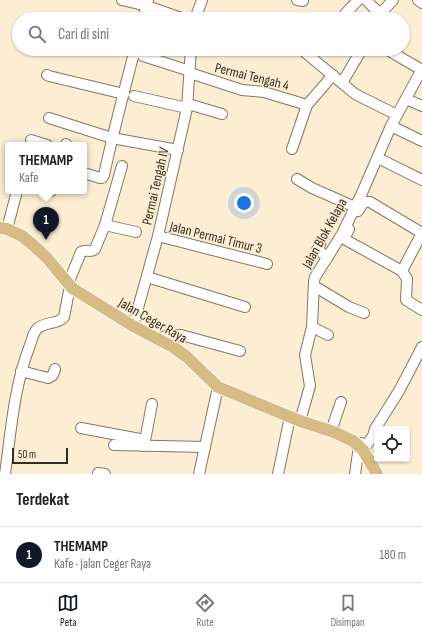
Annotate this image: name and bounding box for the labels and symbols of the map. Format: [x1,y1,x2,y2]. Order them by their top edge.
street label: Permai Tengah 4 [213,59,291,94]
street label: Permai Tengah IV [138,145,173,227]
your location [234,193,254,213]
street label: Jalan Blok Kelapa [298,195,351,272]
pin: 1 [33,207,59,240]
street label: Jalan Permai Timur 3 [167,218,264,257]
street label: Jalan Ceger Raya [115,293,190,347]
scale bar [12,446,68,465]

